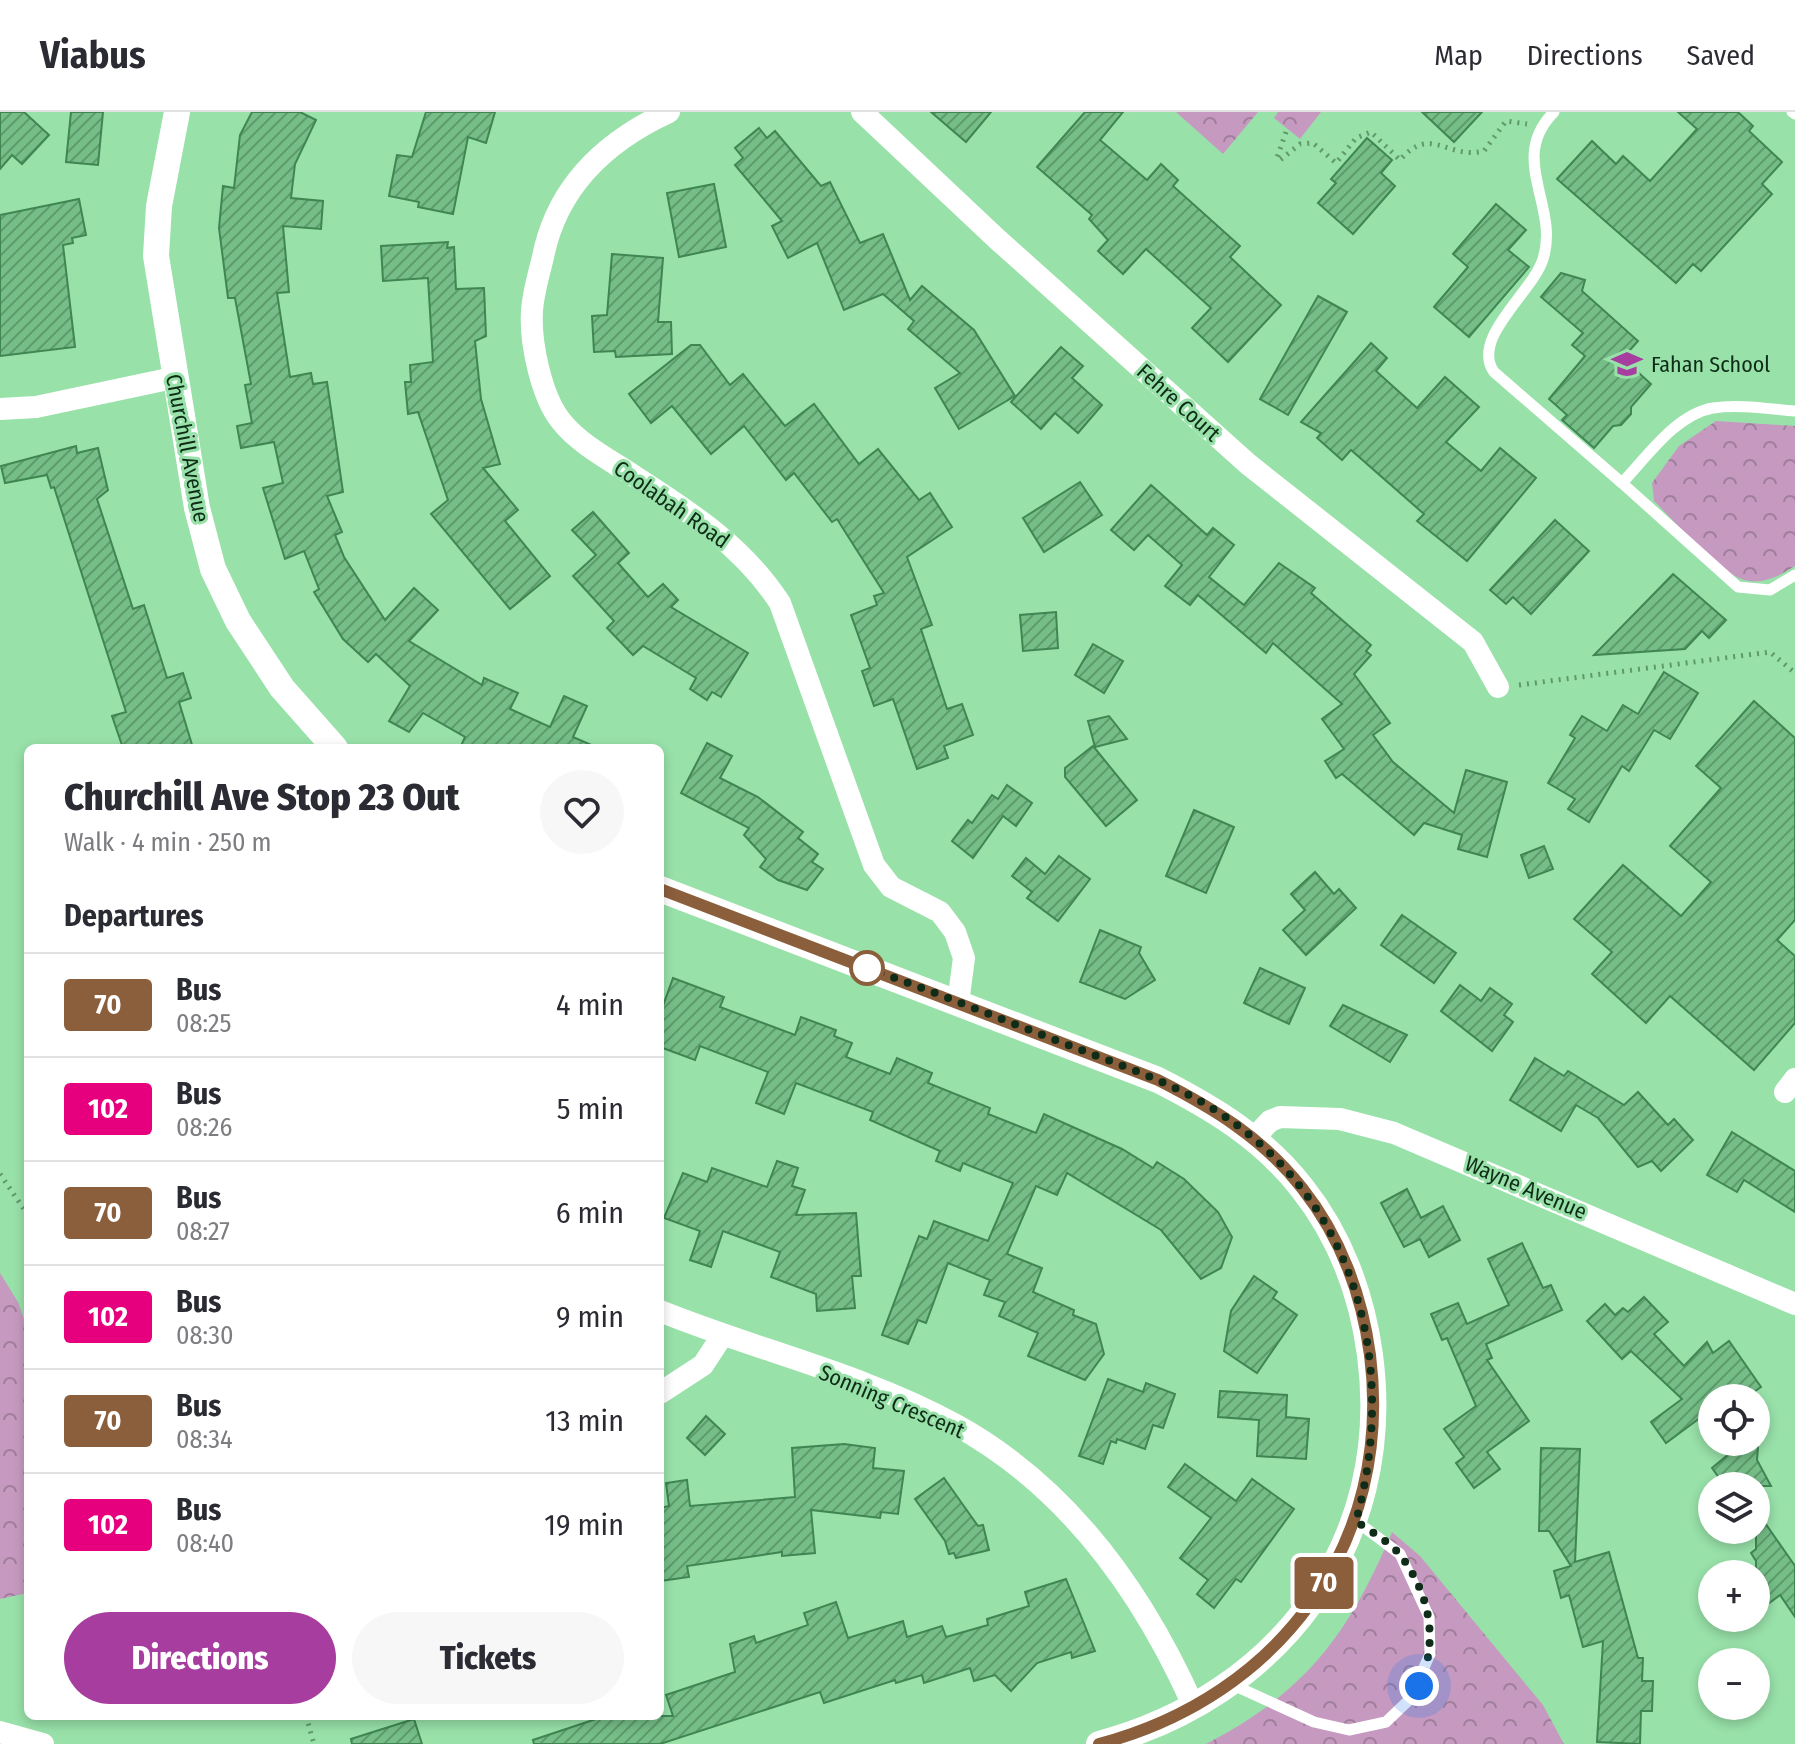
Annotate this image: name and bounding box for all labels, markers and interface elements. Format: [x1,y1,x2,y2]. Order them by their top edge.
text: Viabus [40,32,146,78]
text: Map [1434,39,1483,72]
text: Directions [1527,39,1643,72]
text: Saved [1687,39,1755,72]
school or university icon: Fahan School [1610,347,1644,381]
place label: Fahan School [1651,351,1770,378]
street label: Fehre Court [1131,358,1227,447]
street label: Churchill Avenue [160,372,215,525]
street label: Coolabah Road [609,455,735,554]
button: heart [540,770,624,854]
text: Churchill Ave Stop 23 Out [64,774,459,820]
text: Walk · 4 min · 250 m [64,827,272,858]
text: Departures [64,898,204,934]
unlabelled marker [850,951,884,985]
text: Bus [176,972,221,1008]
text: 4 min [556,987,624,1023]
text: 70 [95,988,121,1021]
text: 08:25 [176,1008,231,1039]
text: Bus [176,1076,221,1112]
text: 5 min [557,1091,624,1127]
text: 102 [88,1092,128,1125]
text: 08:26 [176,1112,232,1143]
street label: Wayne Avenue [1461,1150,1591,1225]
text: Bus [176,1180,221,1216]
text: 6 min [556,1195,624,1231]
text: 70 [95,1196,121,1229]
text: 08:27 [176,1216,230,1247]
text: Bus [176,1284,221,1320]
text: 9 min [556,1299,624,1335]
text: 102 [88,1300,128,1333]
text: 08:30 [176,1320,234,1351]
street label: Sonning Crescent [815,1359,969,1445]
map controls [1698,1384,1770,1720]
button: locate [1698,1384,1770,1456]
text: Bus [176,1388,221,1424]
text: 13 min [545,1403,624,1439]
text: 70 [95,1404,121,1437]
text: 08:34 [176,1424,232,1455]
button: layers [1698,1472,1770,1544]
text: Bus [176,1492,221,1528]
text: 19 min [544,1507,624,1543]
text: 102 [88,1508,128,1541]
text: 08:40 [176,1528,234,1559]
line badge: 70 [1288,1557,1360,1609]
button: + [1698,1560,1770,1632]
text: 70 [1311,1566,1337,1599]
button: Directions [64,1612,336,1704]
button: Tickets [352,1612,624,1704]
button: − [1698,1648,1770,1720]
your location [1399,1666,1439,1706]

